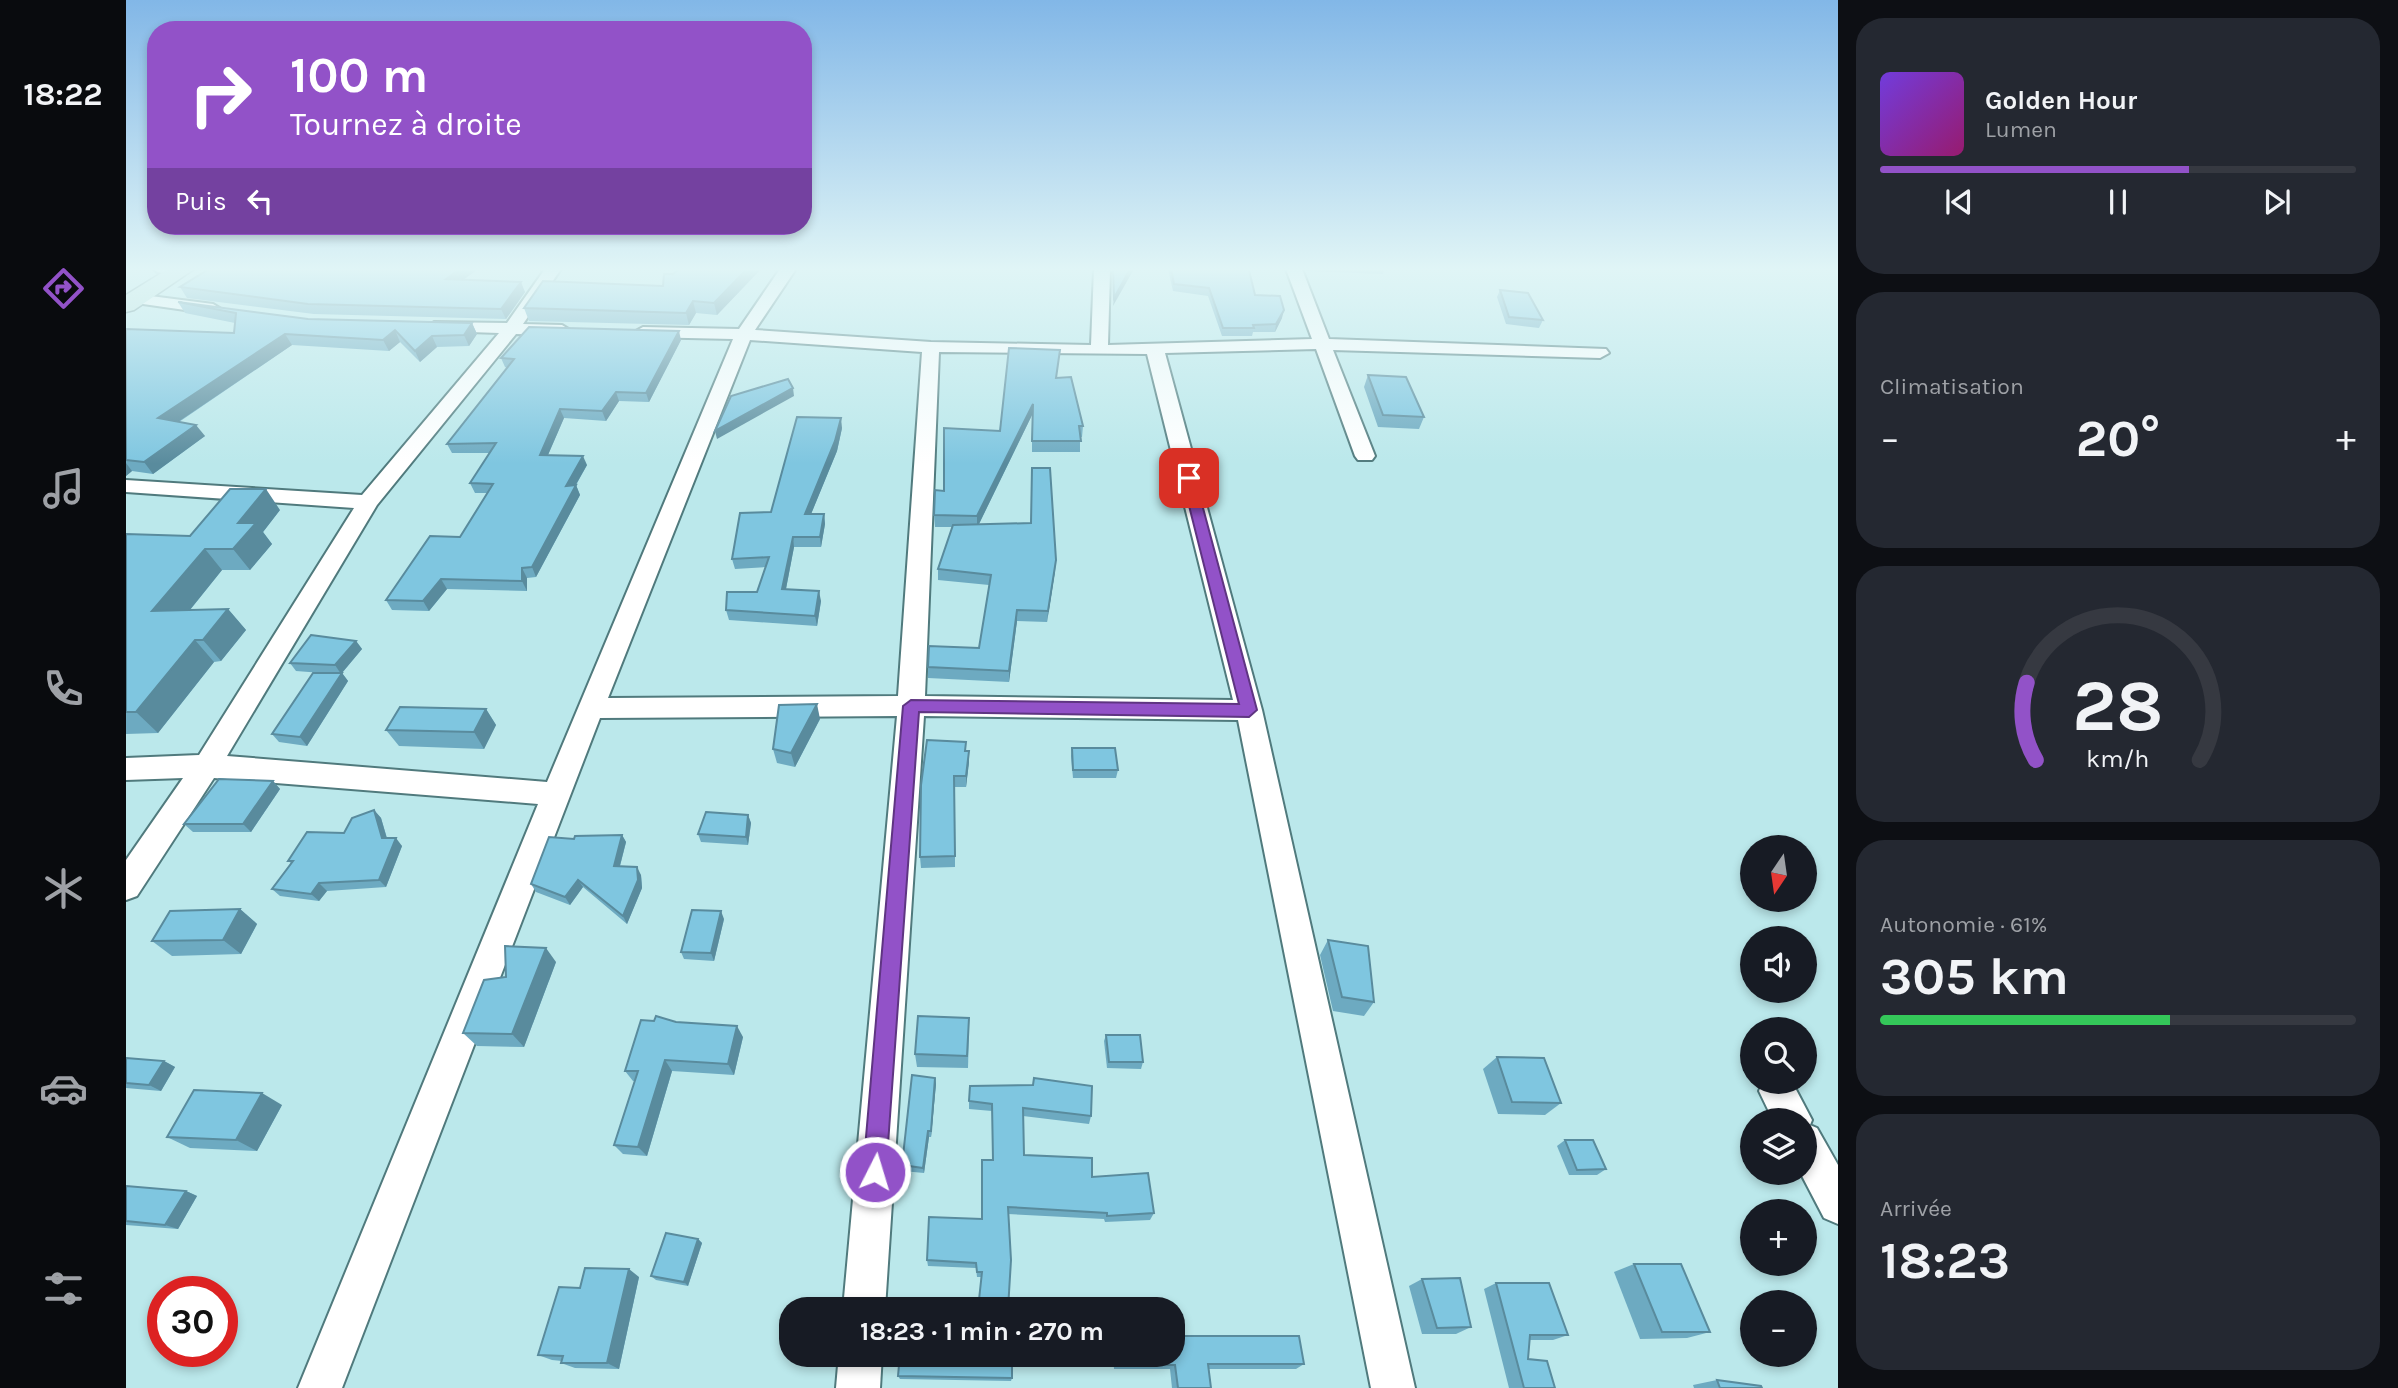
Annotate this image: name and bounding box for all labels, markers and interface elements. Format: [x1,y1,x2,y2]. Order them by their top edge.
text: 100 m [290,47,428,104]
icon: right [175,49,266,140]
text: 18:22 [23,76,103,113]
text: Golden Hour [1985,85,2137,116]
text: Tournez à droite [290,106,522,143]
text: Lumen [1985,116,2057,143]
icon: left [241,182,279,220]
icon: previous [1940,183,1978,221]
icon: pause [2099,183,2137,221]
icon: next [2258,183,2296,221]
text: Puis [175,186,227,217]
icon: directions [39,264,88,313]
text: Climatisation [1880,373,2024,400]
text: 20° [2076,408,2160,469]
text: − [1880,416,1900,461]
text: + [2336,416,2356,461]
pin [1159,448,1219,508]
icon: arrive [1170,459,1208,497]
icon: music [39,464,88,513]
text: 28 [2072,663,2164,748]
icon: phone [39,664,88,713]
text: km/h [2086,744,2150,773]
north arrow [1740,835,1816,912]
map controls [1740,835,1817,1367]
icon: climate [39,864,88,913]
text: Autonomie · 61% [1880,911,2047,938]
button: sound [1740,926,1817,1003]
text: 305 km [1880,946,2069,1007]
button: search [1740,1017,1817,1094]
icon: car [39,1064,88,1113]
button: layers [1740,1108,1817,1185]
position arrow [838,1135,912,1209]
text: Arrivée [1880,1195,1952,1222]
button: + [1740,1199,1817,1276]
text: 18:23 [1880,1230,2010,1291]
icon: filters [39,1264,88,1313]
speed limit sign: 30 [147,1276,238,1367]
button: − [1740,1290,1817,1367]
text: 18:23 · 1 min · 270 m [860,1316,1104,1347]

